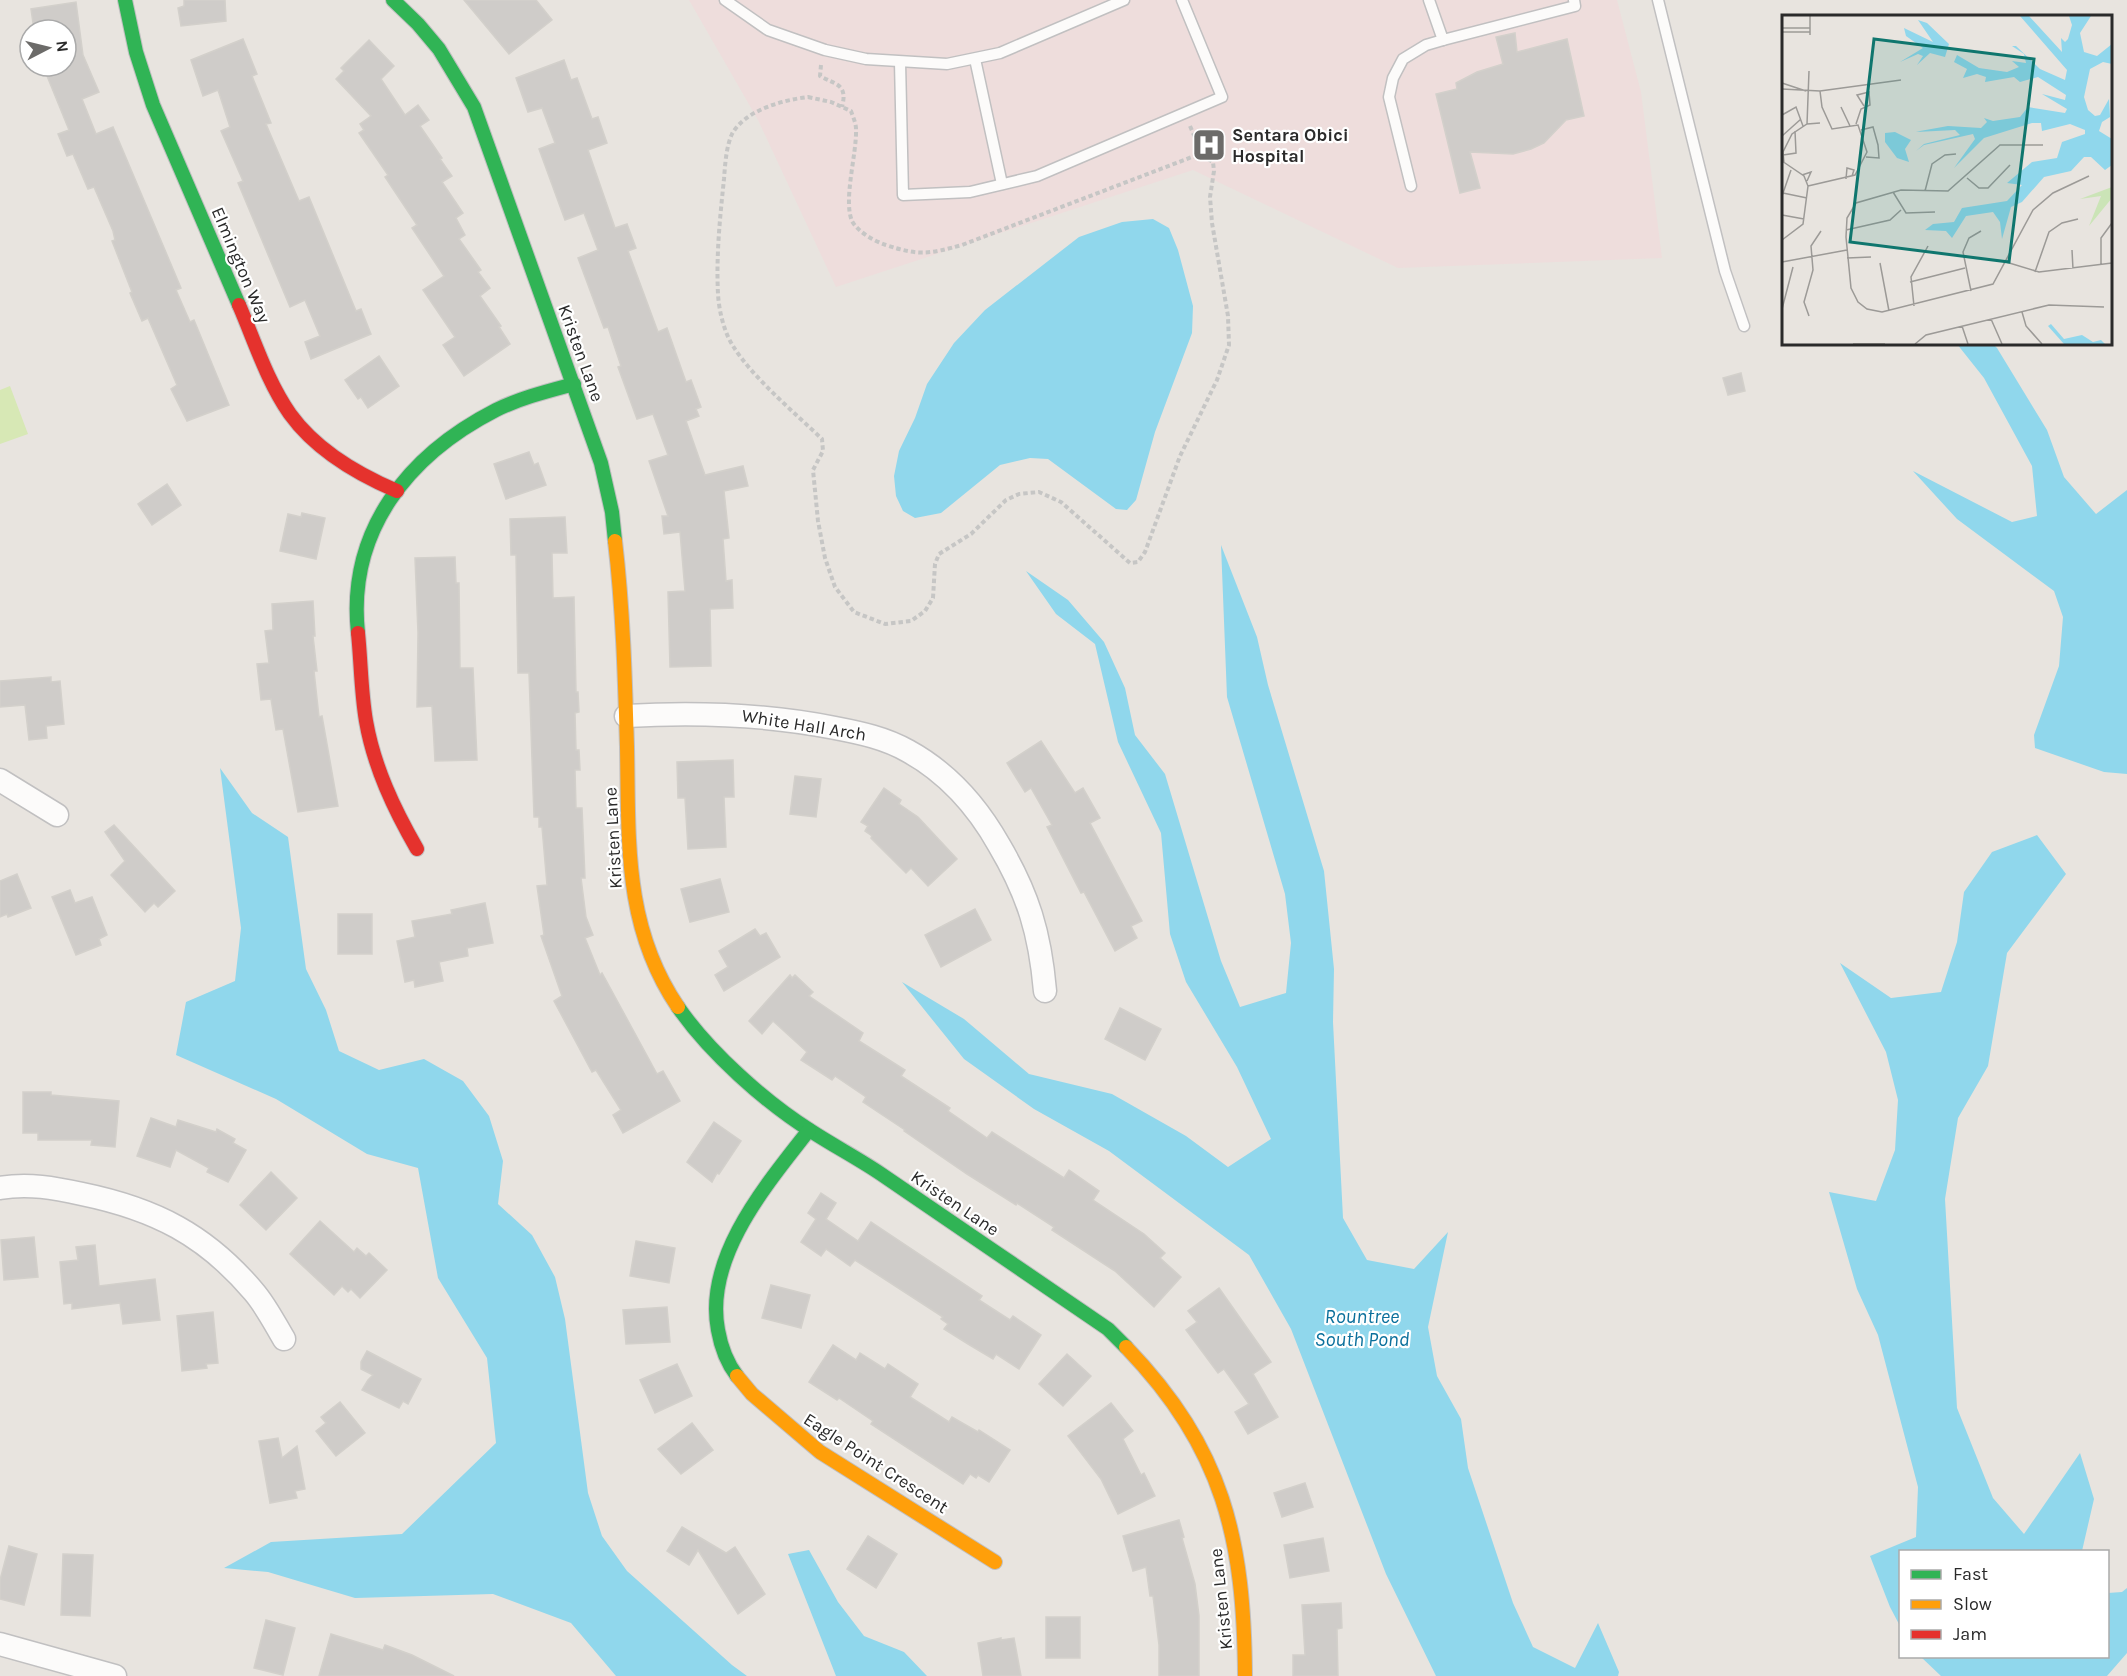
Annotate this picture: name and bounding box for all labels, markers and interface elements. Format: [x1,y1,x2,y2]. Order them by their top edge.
inset map [1782,15,2112,345]
north arrow [18,18,78,78]
text: N [52,39,73,53]
place label: Sentara Obici Hospital [1232,124,1349,167]
hospital icon: Sentara Obici Hospital [1191,127,1227,163]
street label: Elmington Way [207,204,276,327]
street label: Kristen Lane [553,301,609,405]
street label: White Hall Arch [740,704,868,746]
street label: Kristen Lane [599,787,627,889]
street label: Kristen Lane [907,1165,1003,1241]
water label: Rountree South Pond [1315,1305,1410,1351]
street label: Eagle Point Crescent [799,1408,953,1518]
street label: Kristen Lane [1205,1547,1237,1651]
legend [1899,1550,2109,1658]
text: Fast [1953,1563,1988,1585]
text: Slow [1953,1593,1992,1615]
text: Jam [1953,1623,1987,1645]

